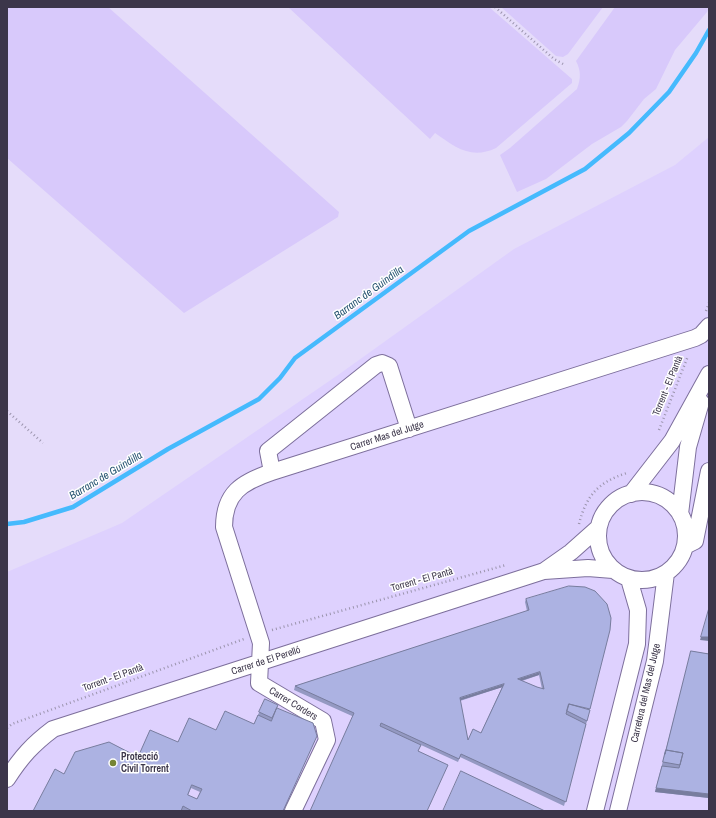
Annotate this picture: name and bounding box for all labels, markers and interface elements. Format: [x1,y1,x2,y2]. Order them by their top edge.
water label: Barranc de Guindilla [332,263,406,323]
street label: Torrent - El Pantà [650,354,686,418]
street label: Carrer Mas del Jutge [349,418,425,454]
water label: Barranc de Guindilla [67,449,145,503]
street label: Torrent - El Pantà [390,565,454,595]
street label: Carretera del Mas del Jutge [629,642,663,744]
street label: Carrer de El Perelló [230,644,302,678]
street label: Torrent - El Pantà [81,661,145,695]
street label: Carrer Corders [266,685,320,723]
place label: Protecció Civil Torrent [121,751,169,774]
marker: Protecció Civil Torrent [108,758,118,768]

